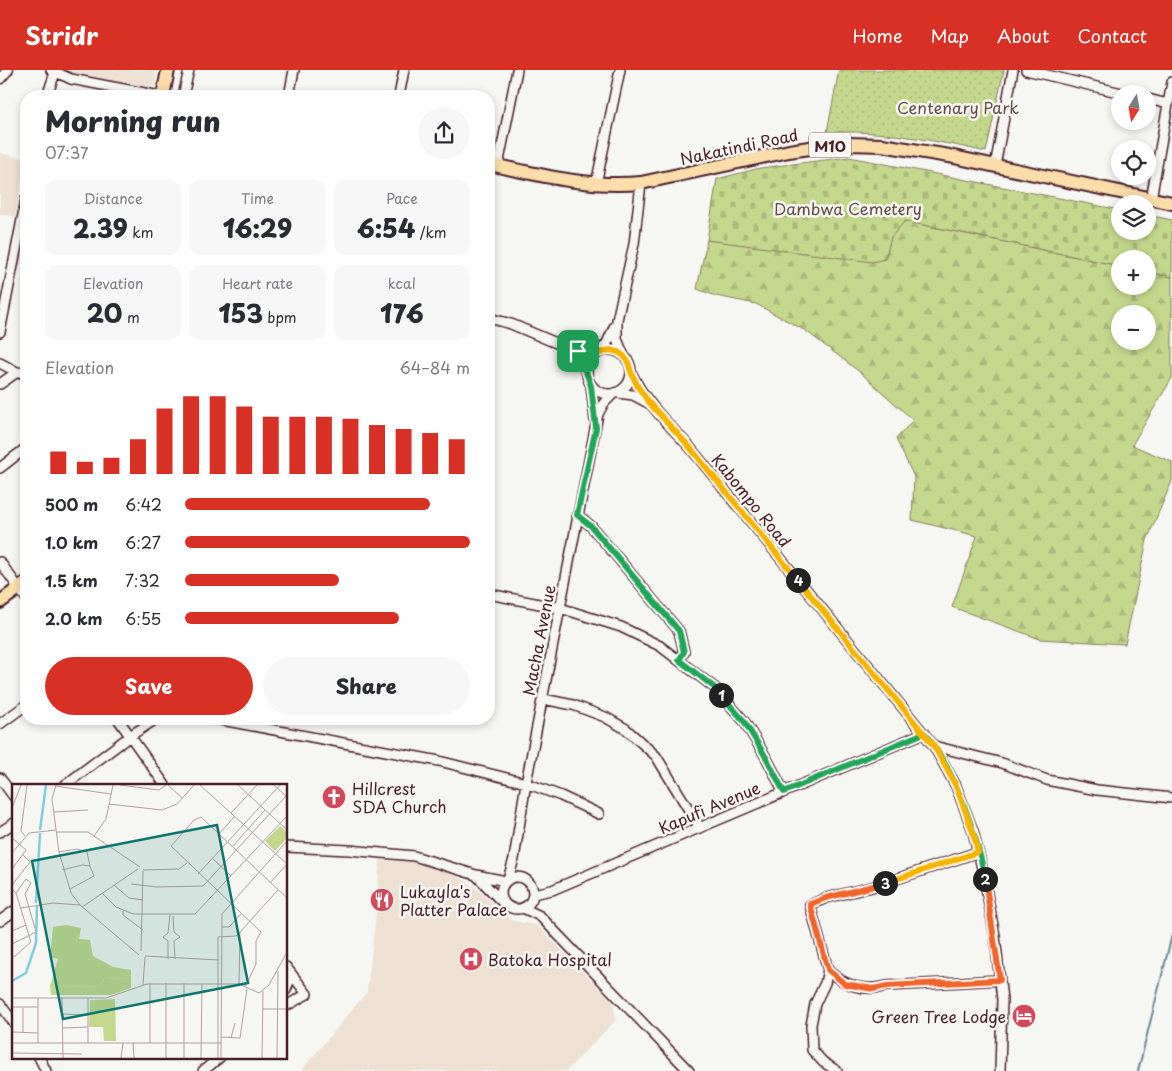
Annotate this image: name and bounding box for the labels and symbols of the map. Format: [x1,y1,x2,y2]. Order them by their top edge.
north arrow [1111,85,1156,130]
park label: Centenary Park [897,95,1019,119]
street label: Nakatindi Road [678,122,800,170]
road number: M10 [809,132,851,158]
park label: Dambwa Cemetery [774,196,922,220]
pin [557,330,599,372]
street label: Kabompo Road [707,448,797,552]
pin: 4 [786,568,810,592]
street label: Macha Avenue [516,582,561,697]
pin: 1 [708,682,734,708]
street label: Kapufi Avenue [654,775,764,839]
place label: Hillcrest SDA Church [352,776,446,818]
inset map [12,784,288,1058]
church icon: Hillcrest SDA Church [321,784,347,810]
pin: 2 [972,866,998,892]
pin: 3 [872,870,898,896]
place label: Lukayla's Platter Palace [400,879,507,921]
restaurant icon: Lukayla's Platter Palace [369,887,395,913]
hospital icon: Batoka Hospital [458,946,484,972]
place label: Batoka Hospital [488,947,612,971]
hotel icon: Green Tree Lodge [1011,1003,1037,1029]
place label: Green Tree Lodge [871,1004,1006,1028]

